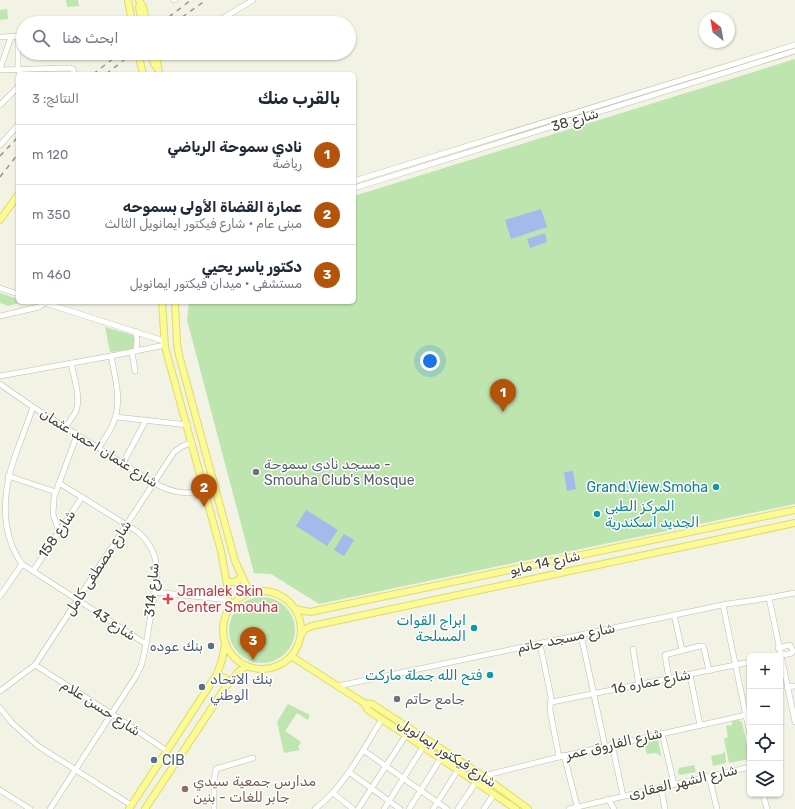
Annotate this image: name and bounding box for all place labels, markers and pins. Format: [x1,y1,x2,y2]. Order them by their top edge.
pin: 1 [490,379,516,412]
place label: مسجد نادى سموحة - Smouha Club's Mosque [264,456,415,489]
marker: مسجد نادى سموحة - Smouha Club's Mosque [251,467,261,477]
pin: 2 [191,474,217,507]
place label: Grand.View.Smoha [586,479,708,496]
marker: Grand.View.Smoha [711,482,721,492]
place label: المركز الطبى الجديد اسكندرية [605,498,699,531]
marker: المركز الطبى الجديد اسكندرية [592,509,602,519]
place label: Jamalek Skin Center Smouha [177,583,278,616]
marker: Jamalek Skin Center Smouha [162,593,174,605]
place label: ابراج القوات المسلحة [396,612,466,645]
marker: ابراج القوات المسلحة [469,623,479,633]
pin: 3 [240,627,266,660]
place label: بنك عوده [150,638,203,655]
marker: بنك عوده [206,641,216,651]
place label: فتح الله جملة ماركت [365,667,482,686]
marker: فتح الله جملة ماركت [485,670,495,680]
place label: بنك الاتحاد الوطني [210,671,273,706]
marker: بنك الاتحاد الوطني [197,682,207,692]
place label: جامع حاتم [405,691,465,710]
marker: جامع حاتم [392,694,402,704]
place label: CIB [162,752,185,769]
marker: CIB [149,755,159,765]
place label: مدارس جمعية سيدي جابر للغات - بنين [193,773,316,806]
marker: مدارس جمعية سيدي جابر للغات - بنين [180,784,190,794]

